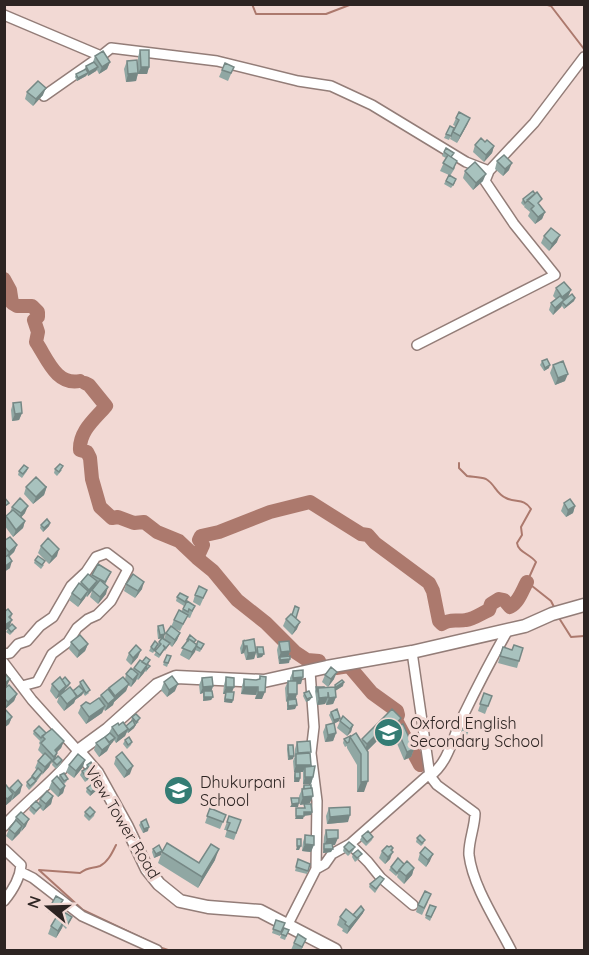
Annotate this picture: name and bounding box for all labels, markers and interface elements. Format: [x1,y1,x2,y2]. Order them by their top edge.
place label: Oxford English Secondary School [410,713,544,751]
school or university icon: Oxford English Secondary School [373,716,405,748]
street label: View Tower Road [81,762,165,882]
place label: Dhukurpani School [200,772,286,810]
school or university icon: Dhukurpani School [163,775,195,807]
north arrow [18,877,78,937]
text: N [22,893,45,911]

